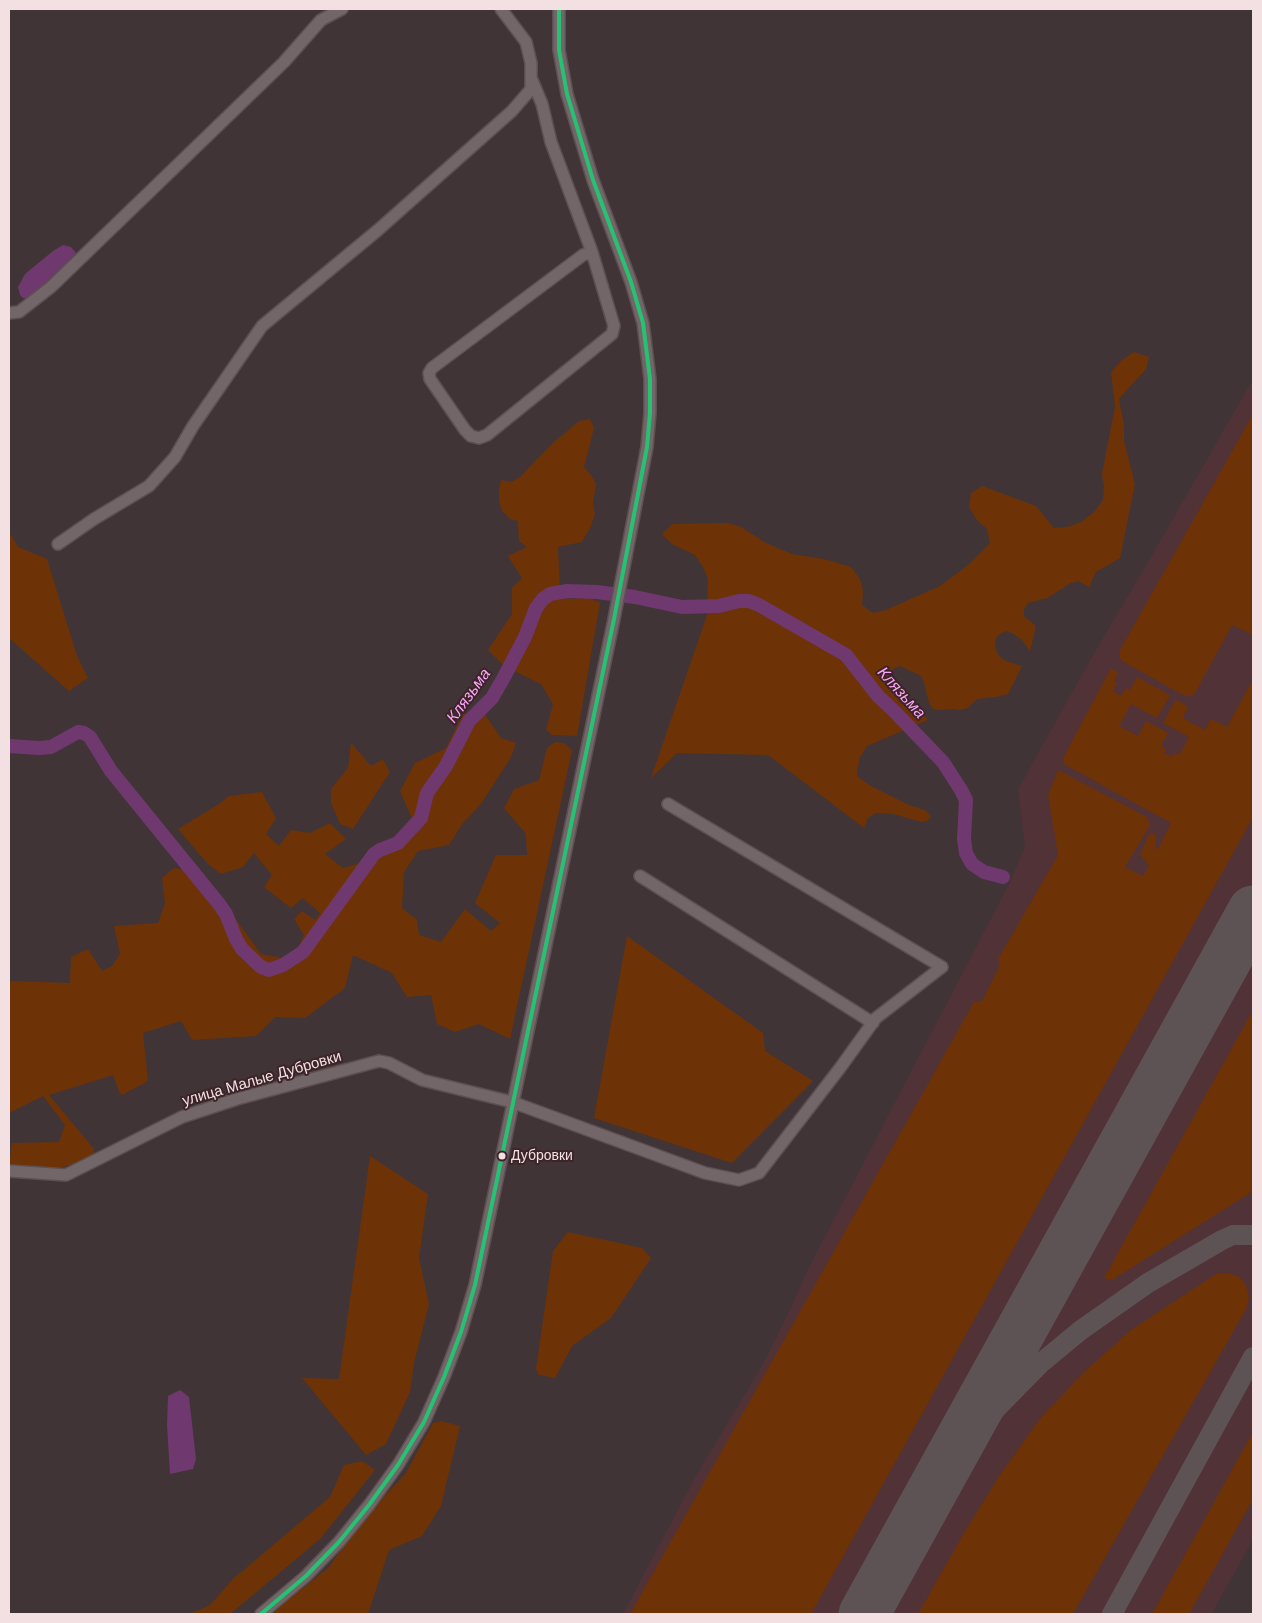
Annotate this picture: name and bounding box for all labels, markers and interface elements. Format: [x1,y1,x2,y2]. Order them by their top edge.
water label: Клязьма [873,663,929,723]
water label: Клязьма [443,665,495,727]
street label: улица Малые Дубровки [180,1048,344,1110]
place label: Дубровки [511,1148,573,1164]
marker: Дубровки [497,1151,507,1161]

